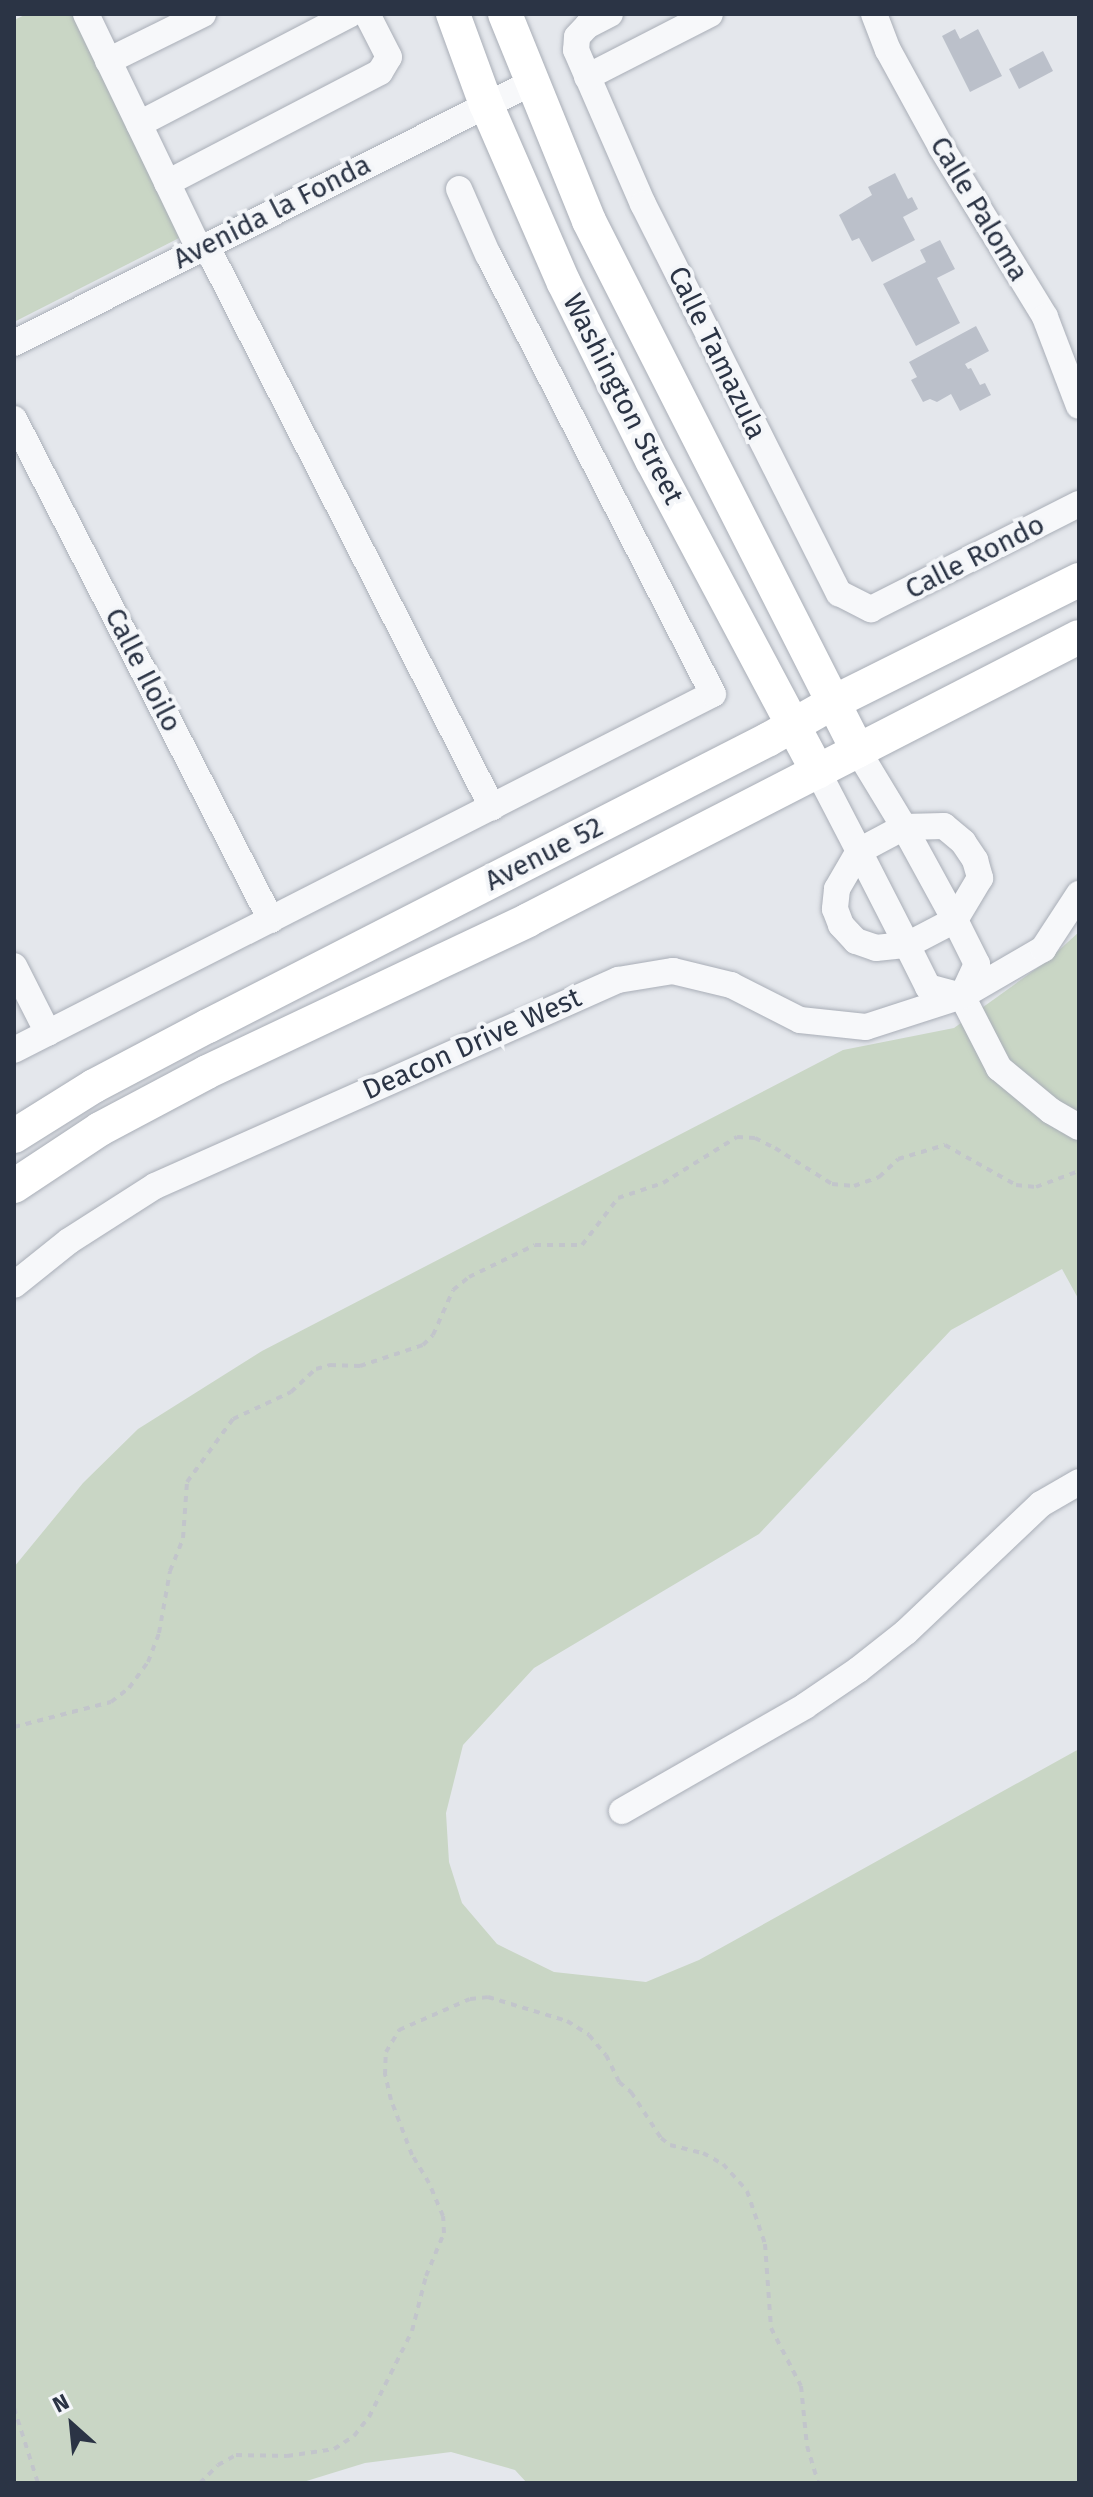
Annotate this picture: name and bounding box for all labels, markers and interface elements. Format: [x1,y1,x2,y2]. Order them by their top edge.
street label: Calle Paloma [923,131,1035,287]
street label: Avenida la Fonda [168,148,376,276]
street label: Calle Tamazula [661,261,773,445]
street label: Washington Street [555,288,691,510]
street label: Calle Rondo [900,508,1050,606]
street label: Calle Iloilo [98,603,188,737]
street label: Avenue 52 [479,810,609,898]
street label: Deacon Drive West [358,981,586,1107]
north arrow [32,2385,112,2465]
text: N [48,2388,74,2419]

